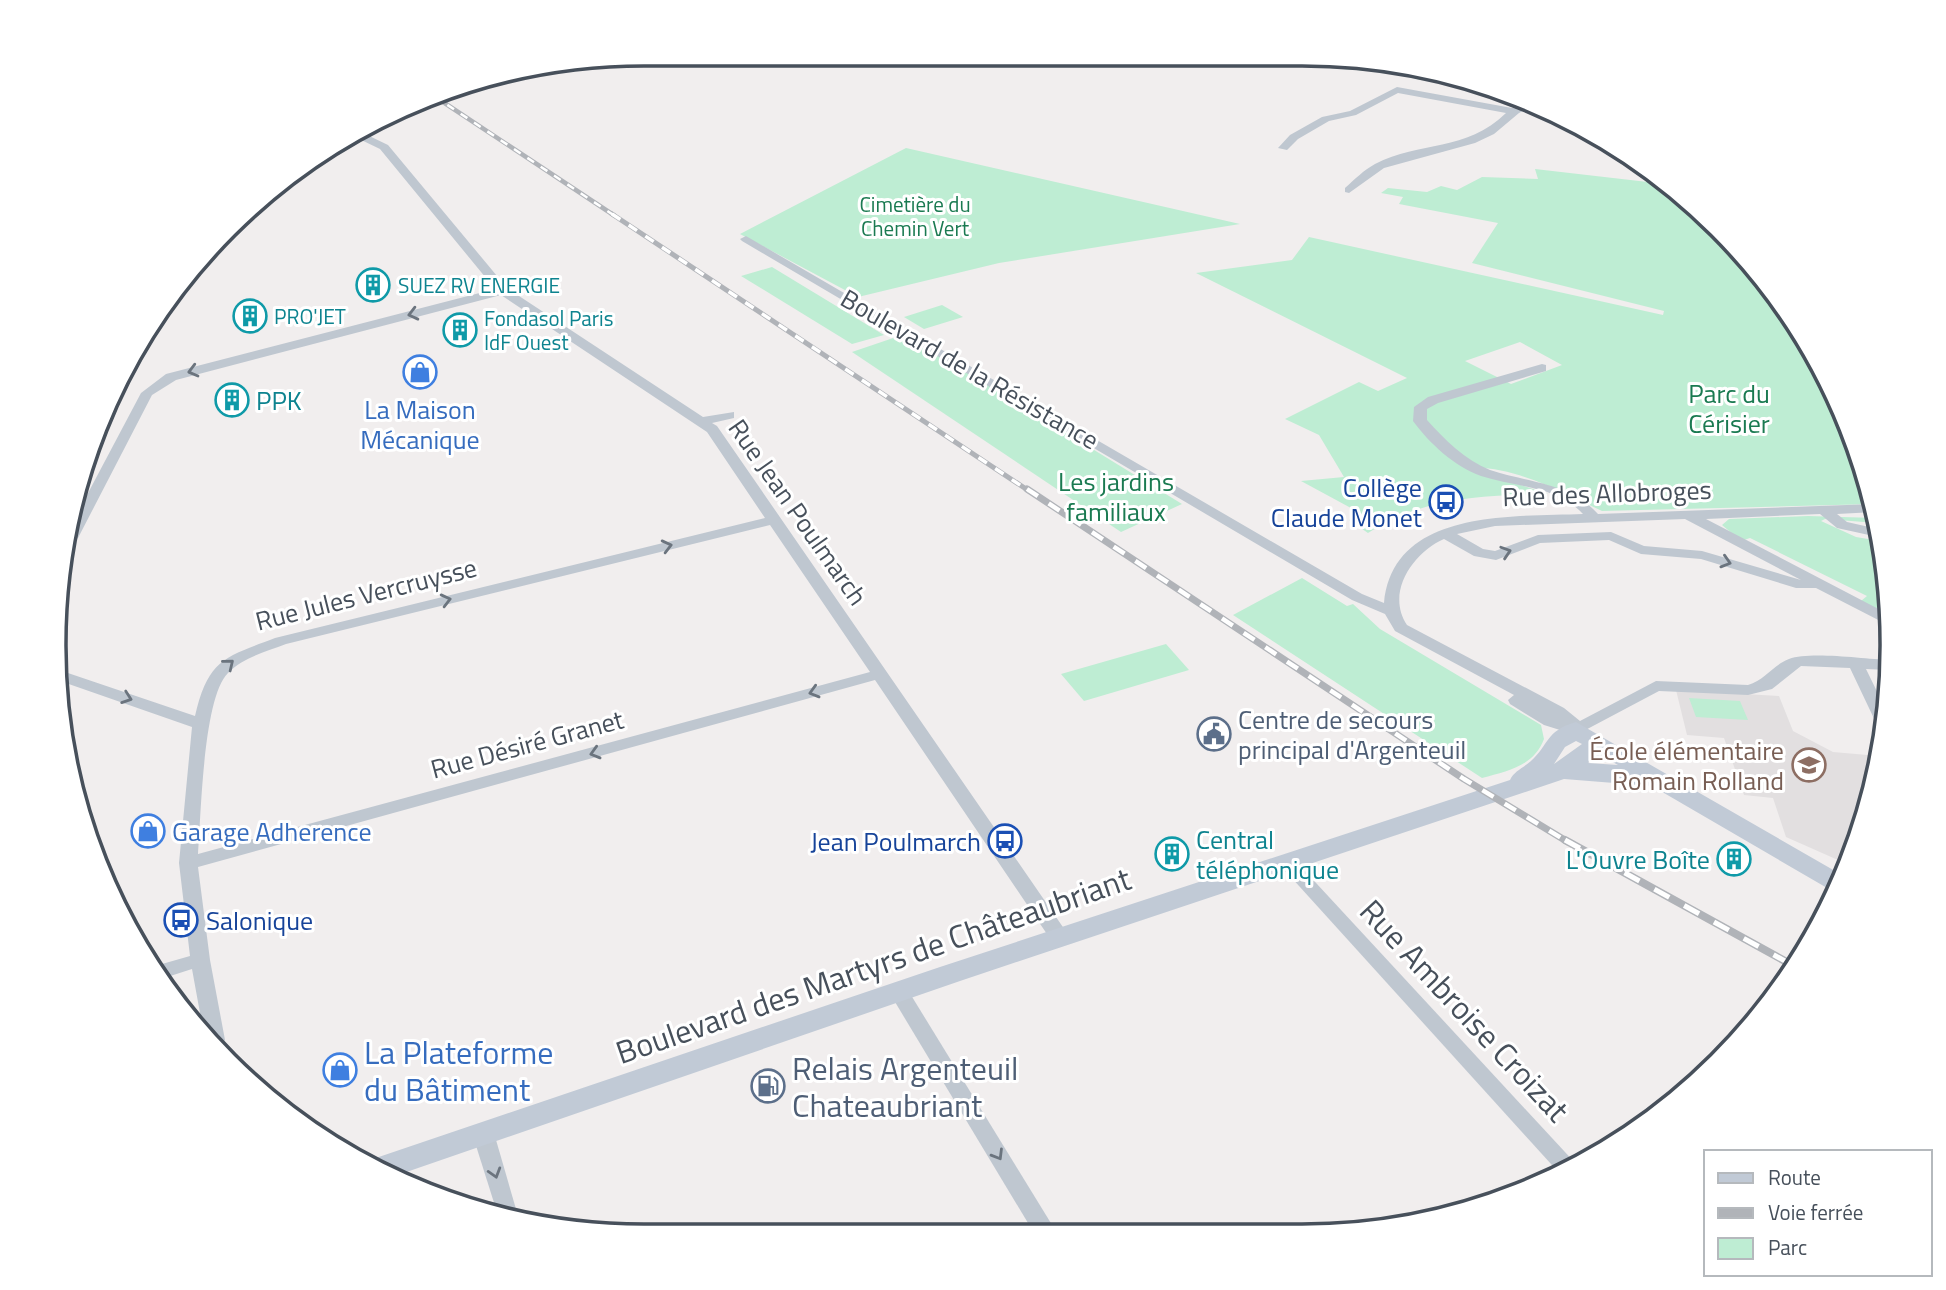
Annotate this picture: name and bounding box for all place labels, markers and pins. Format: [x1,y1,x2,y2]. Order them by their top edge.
building icon: SUEZ RV ENERGIE [354,266,392,304]
place label: SUEZ RV ENERGIE [398,269,560,301]
building icon: PRO'JET [231,297,269,335]
place label: PRO'JET [274,300,346,332]
place label: Fondasol Paris IdF Ouest [484,302,614,358]
building icon: Fondasol Paris IdF Ouest [441,311,479,349]
shop icon: La Maison Mécanique [401,353,439,391]
building icon: PPK [213,381,251,419]
place label: PPK [256,381,302,420]
place label: La Maison Mécanique [360,390,480,459]
place label: Collège Claude Monet [1271,468,1422,537]
bus stop icon: Collège Claude Monet [1427,483,1465,521]
place label: Centre de secours principal d'Argenteuil [1238,700,1466,769]
public building icon: Centre de secours principal d'Argenteuil [1195,715,1233,753]
place label: École élémentaire Romain Rolland [1589,731,1784,800]
school or university icon: École élémentaire Romain Rolland [1790,746,1828,784]
shop icon: Garage Adherence [129,812,167,850]
place label: Garage Adherence [172,812,372,851]
place label: Central téléphonique [1196,820,1339,889]
place label: Jean Poulmarch [810,822,981,861]
bus stop icon: Jean Poulmarch [986,822,1024,860]
building icon: Central téléphonique [1153,835,1191,873]
place label: L'Ouvre Boîte [1566,840,1710,879]
building icon: L'Ouvre Boîte [1715,840,1753,878]
bus stop icon: Salonique [162,901,200,939]
place label: Salonique [206,901,313,940]
place label: La Plateforme du Bâtiment [364,1028,553,1113]
place label: Relais Argenteuil Chateaubriant [792,1044,1018,1129]
shop icon: La Plateforme du Bâtiment [321,1051,359,1089]
fuel station icon: Relais Argenteuil Chateaubriant [749,1067,787,1105]

